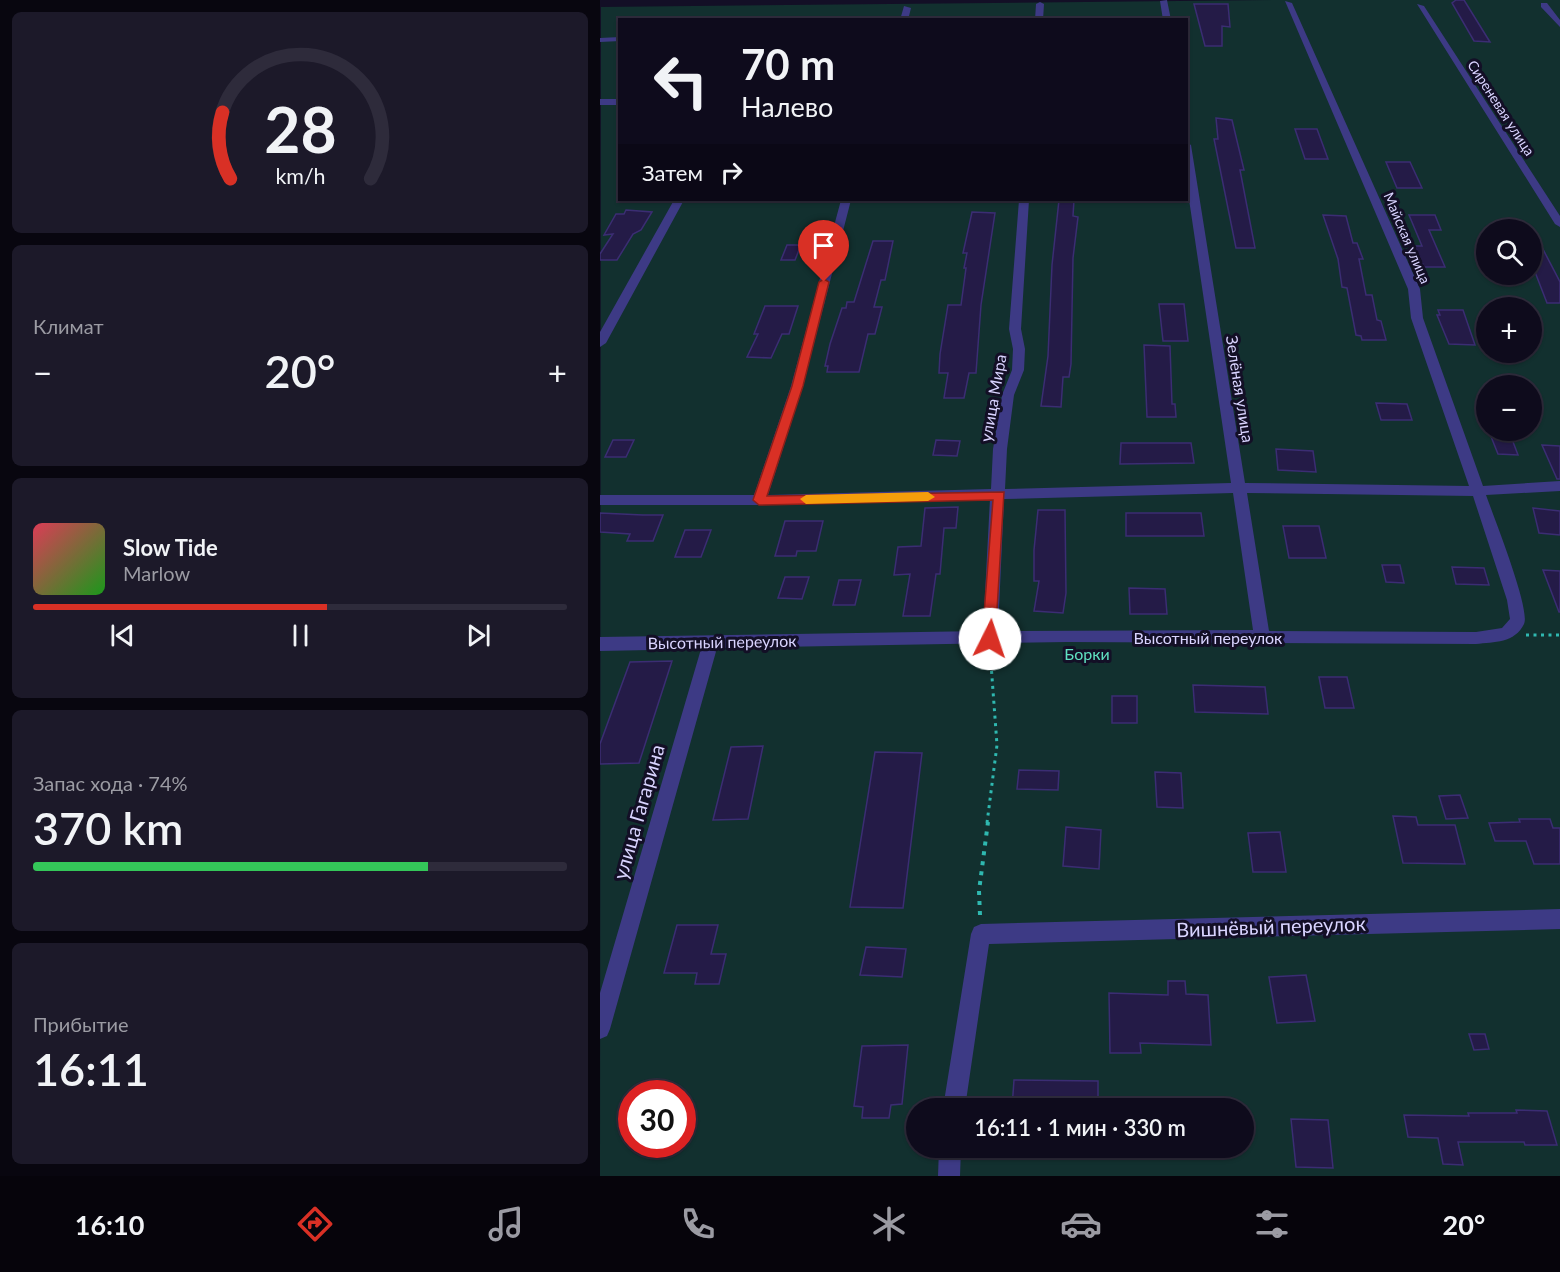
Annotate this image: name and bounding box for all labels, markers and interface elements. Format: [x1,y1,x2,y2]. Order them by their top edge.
text: 70 m [741,39,835,89]
icon: left [642,42,720,120]
street label: Сиреневая улица [1464,57,1539,159]
text: Налево [741,90,833,123]
text: 28 [264,92,336,167]
icon: right [715,156,748,189]
text: Затем [642,159,703,186]
text: km/h [275,164,325,190]
street label: Майская улица [1381,190,1434,286]
map controls [1476,219,1542,441]
button: search [1476,219,1542,285]
pin [798,220,849,282]
icon: arrive [807,229,840,262]
button: + [1476,297,1542,363]
text: Климат [33,314,104,338]
street label: Зелёная улица [1223,334,1258,444]
text: 20° [265,344,335,398]
text: − [33,352,52,392]
text: + [548,352,567,392]
street label: улица Мира [975,353,1010,443]
button: − [1476,375,1542,441]
text: Slow Tide [123,534,218,561]
text: Marlow [123,561,190,585]
position arrow [958,607,1022,671]
icon: previous [106,619,139,652]
icon: pause [284,619,317,652]
icon: next [462,619,495,652]
street label: Высотный переулок [1134,628,1283,647]
street label: Высотный переулок [647,631,797,652]
park label: Борки [1064,644,1110,663]
street label: улица Гагарина [607,741,669,882]
text: Запас хода · 74% [33,771,188,795]
text: 370 km [33,801,183,855]
street label: Вишнёвый переулок [1176,911,1367,941]
text: Прибытие [33,1012,129,1036]
text: 16:11 [33,1042,149,1096]
speed limit sign: 30 [618,1080,696,1158]
text: 16:11 · 1 мин · 330 m [974,1114,1186,1141]
icon: directions [294,1203,336,1245]
icon: music [485,1203,527,1245]
icon: phone [677,1203,719,1245]
icon: climate [868,1203,910,1245]
icon: car [1060,1203,1102,1245]
icon: filters [1251,1203,1293,1245]
text: 16:10 [75,1208,144,1241]
text: 20° [1443,1208,1485,1241]

